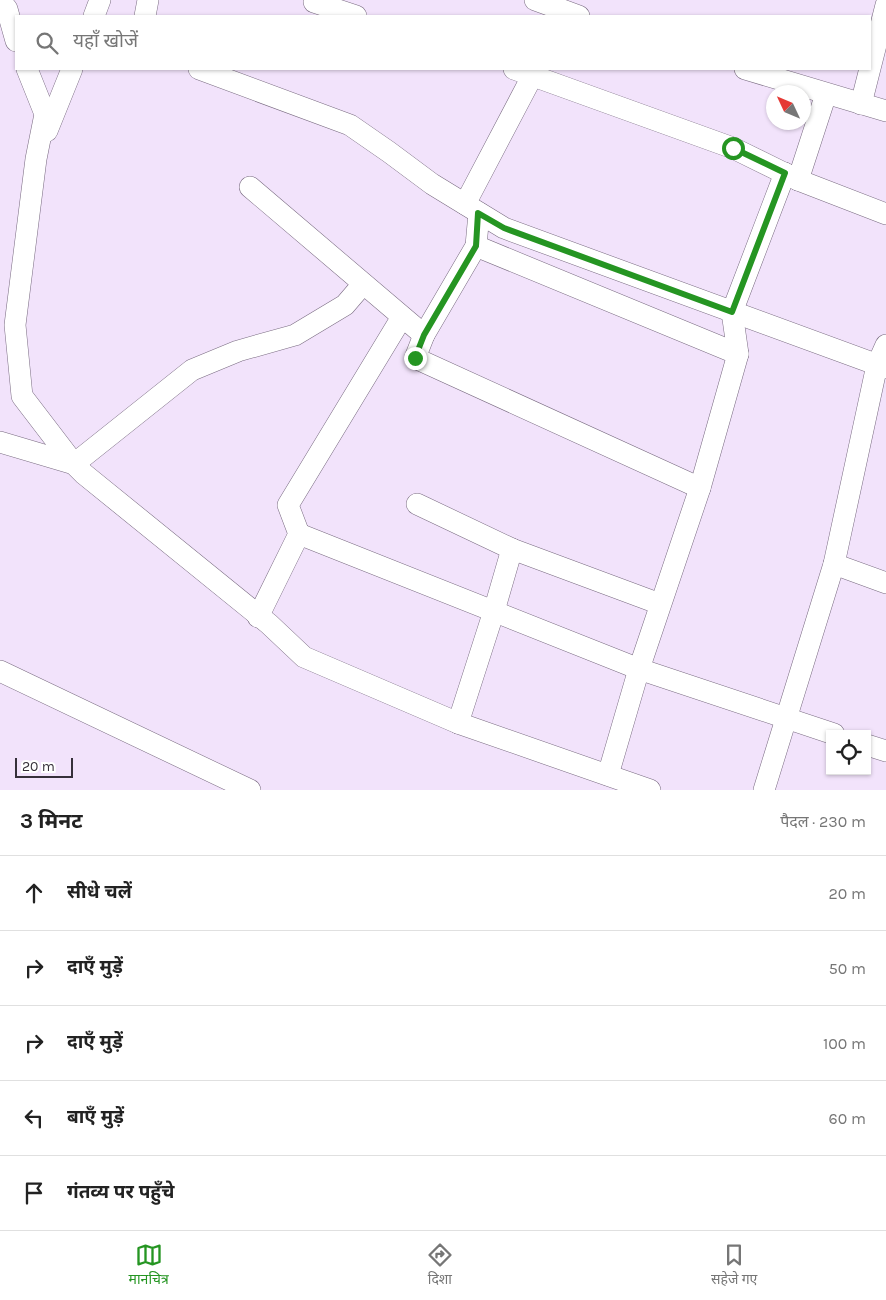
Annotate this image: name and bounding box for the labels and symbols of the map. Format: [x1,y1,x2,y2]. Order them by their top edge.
north arrow [766,85,811,130]
route start [722,137,745,160]
route end [404,347,427,370]
scale bar [15,755,72,778]

